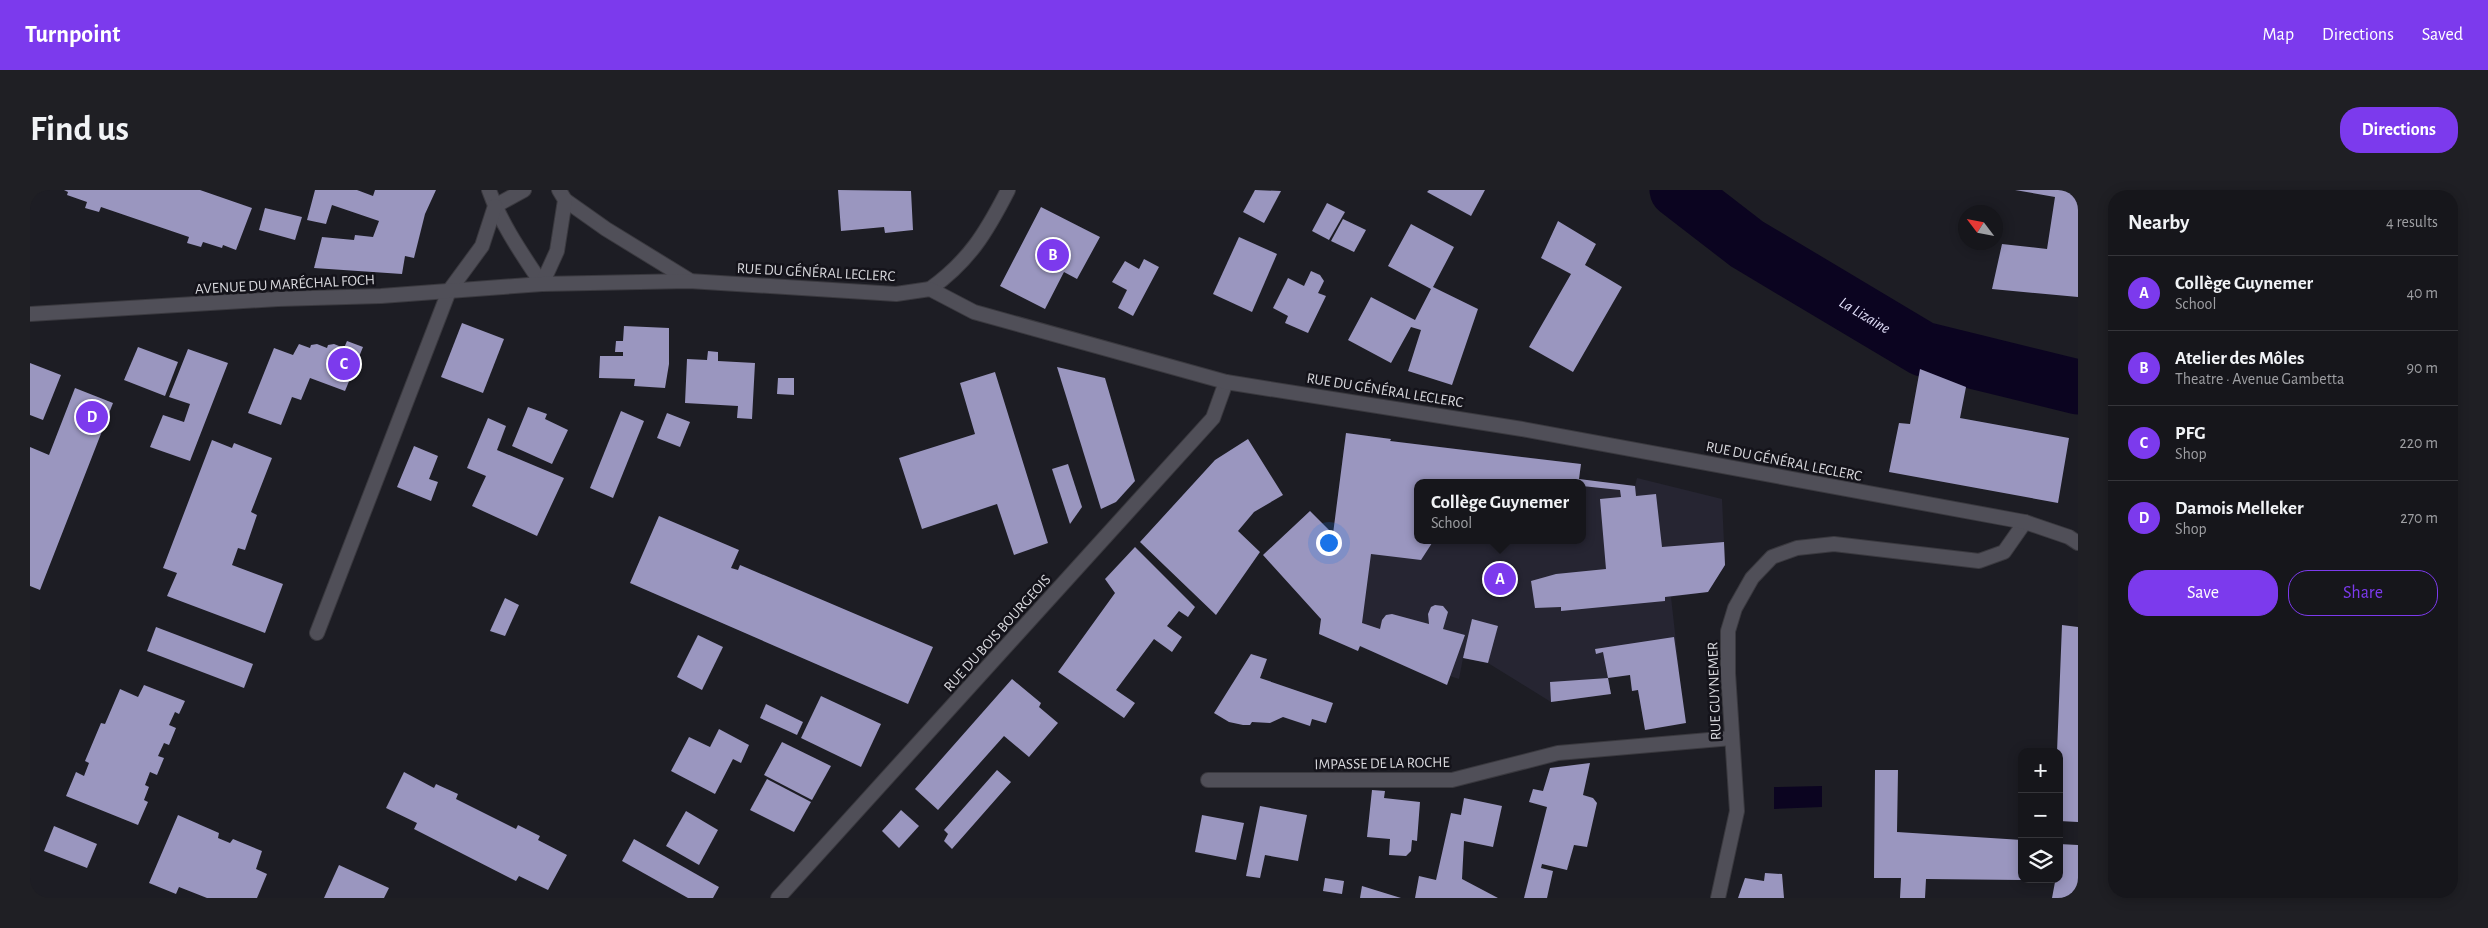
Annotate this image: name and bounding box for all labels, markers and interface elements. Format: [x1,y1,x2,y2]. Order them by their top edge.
text: Turnpoint [25,23,120,47]
text: Map [2263,26,2294,44]
text: Directions [2322,26,2394,44]
text: Saved [2422,26,2463,44]
button: Directions [2340,107,2458,153]
text: Find us [30,112,129,147]
north arrow [1958,205,2003,250]
text: Nearby [2128,212,2189,233]
text: 4 results [2386,214,2438,230]
pin: B [1037,236,1069,274]
street label: RUE DU GÉNÉRAL LECLERC [736,259,896,284]
street label: AVENUE DU MARÉCHAL FOCH [195,270,375,297]
text: Collège Guynemer [2175,274,2313,293]
text: A [2139,285,2149,301]
text: 40 m [2406,285,2438,301]
water label: La Lizaine [1836,294,1893,337]
text: School [2175,296,2216,312]
pin: C [328,345,360,383]
text: Atelier des Môles [2175,349,2304,368]
text: B [2139,360,2149,376]
text: 90 m [2407,360,2438,376]
street label: RUE DU GÉNÉRAL LECLERC [1305,369,1465,410]
text: Theatre · Avenue Gambetta [2175,371,2344,387]
pin: D [76,398,108,436]
text: PFG [2175,424,2206,443]
text: C [2140,435,2148,451]
text: 220 m [2400,435,2438,451]
street label: RUE DU GÉNÉRAL LECLERC [1705,437,1864,484]
text: Shop [2175,446,2207,462]
popup [1414,479,1586,544]
text: Collège Guynemer [1431,493,1569,512]
text: Damois Melleker [2175,499,2304,518]
text: D [2139,510,2149,526]
text: 270 m [2400,510,2438,526]
text: School [1431,515,1472,531]
text: Shop [2175,521,2207,537]
your location [1316,530,1342,556]
pin: A [1484,560,1516,598]
button: Save [2128,570,2278,616]
button: Share [2288,570,2438,616]
street label: RUE DU BOIS BOURGEOIS [941,572,1054,695]
street label: RUE GUYNEMER [1705,642,1724,740]
map controls [2018,748,2063,883]
button: + [2018,748,2063,793]
street label: IMPASSE DE LA ROCHE [1314,755,1450,772]
button: − [2018,793,2063,838]
button: layers [2018,838,2063,883]

